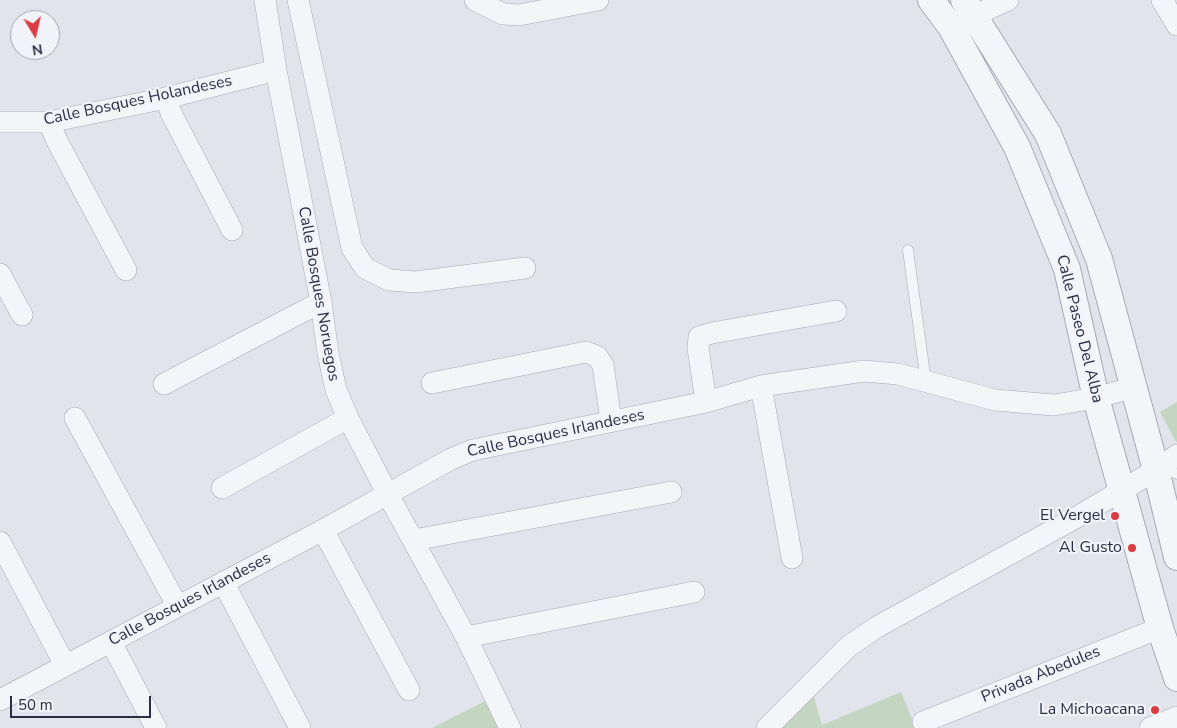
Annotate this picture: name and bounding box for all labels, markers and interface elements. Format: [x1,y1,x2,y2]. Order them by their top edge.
north arrow [10,10,60,60]
text: N [31,39,44,60]
street label: Calle Bosques Holandeses [42,72,234,130]
street label: Calle Bosques Noruegos [293,205,343,383]
street label: Calle Paseo Del Alba [1051,253,1107,405]
street label: Calle Bosques Irlandeses [466,406,646,462]
place label: El Vergel [1040,506,1105,526]
marker: El Vergel [1109,510,1121,522]
place label: Al Gusto [1059,538,1122,558]
marker: Al Gusto [1126,542,1138,554]
street label: Calle Bosques Irlandeses [106,549,274,651]
street label: Privada Abedules [979,642,1103,708]
scale bar [12,686,154,718]
text: 50 m [18,695,53,715]
place label: La Michoacana [1039,700,1145,720]
marker: La Michoacana [1149,704,1161,716]

